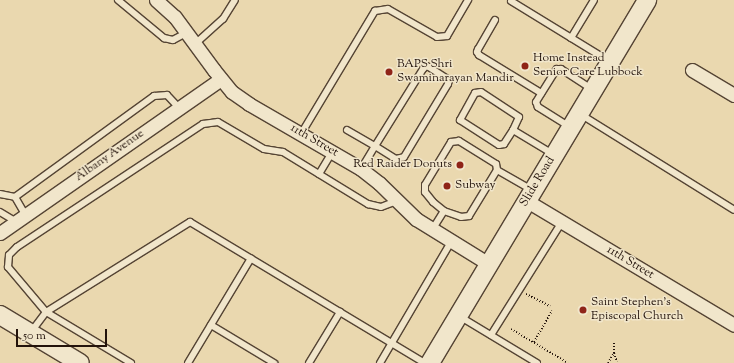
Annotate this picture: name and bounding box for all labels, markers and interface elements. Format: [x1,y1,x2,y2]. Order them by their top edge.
place label: Home Instead Senior Care Lubbock [533,52,643,80]
place label: BAPS Shri Swaminarayan Mandir [397,58,514,86]
marker: Home Instead Senior Care Lubbock [520,61,530,71]
marker: BAPS Shri Swaminarayan Mandir [384,67,394,77]
street label: 11th Street [288,122,340,160]
street label: Albany Avenue [73,127,147,185]
street label: Slide Road [518,154,558,210]
place label: Red Raider Donuts [353,158,452,172]
marker: Red Raider Donuts [455,160,465,170]
place label: Subway [455,179,495,193]
marker: Subway [442,181,452,191]
street label: 11th Street [604,243,656,283]
place label: Saint Stephen's Episcopal Church [591,296,683,324]
marker: Saint Stephen's Episcopal Church [578,305,588,315]
scale bar [18,321,109,347]
text: 50 m [23,327,46,345]

